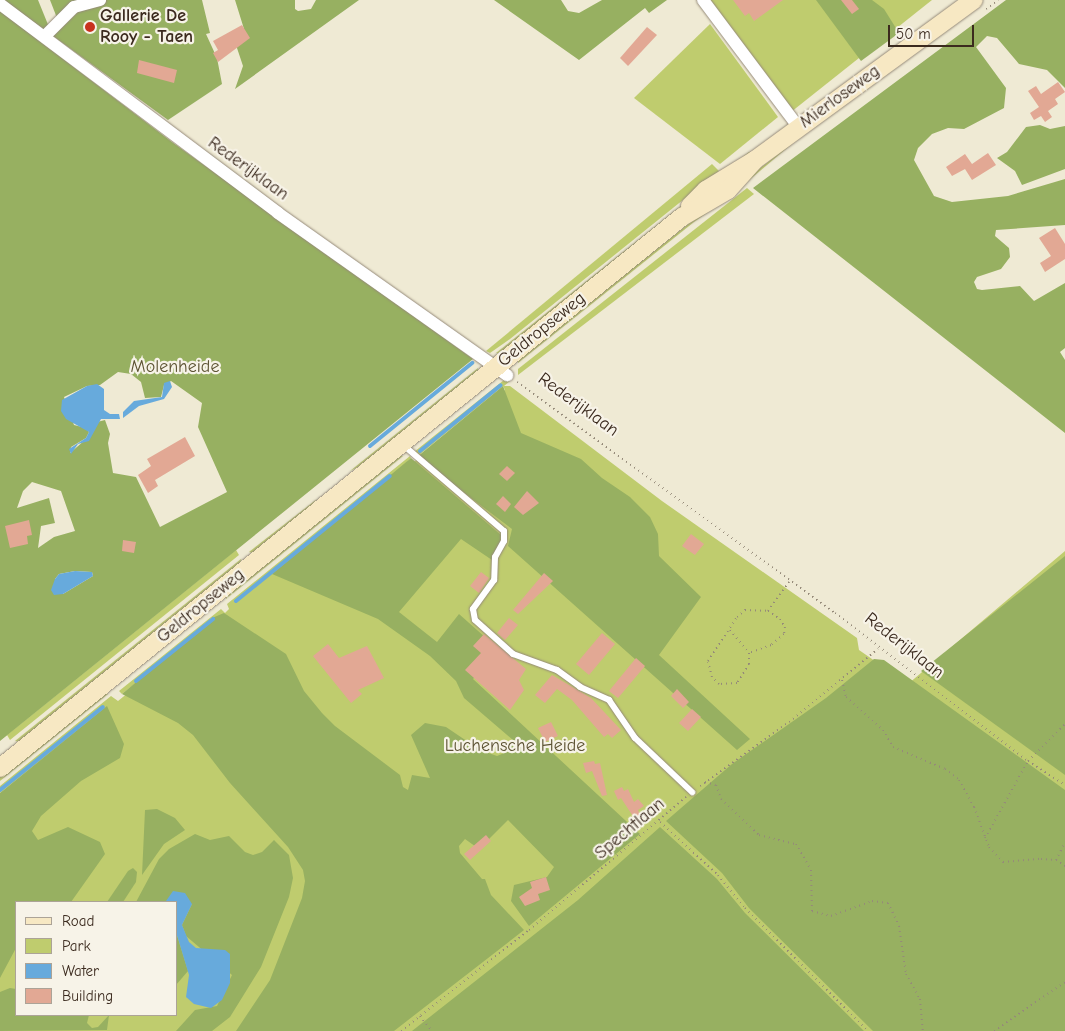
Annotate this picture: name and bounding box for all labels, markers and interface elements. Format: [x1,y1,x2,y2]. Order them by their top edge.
place label: Gallerie De Rooy - Taen [100,6,193,48]
scale bar [890,15,976,47]
marker: Gallerie De Rooy - Taen [84,21,96,33]
text: 50 m [896,25,931,43]
street label: Mierloseweg [796,61,884,133]
street label: Rederijklaan [203,132,293,206]
street label: Geldropseweg [494,288,590,372]
park label: Molenheide [131,356,219,378]
street label: Rederijklaan [533,368,623,442]
street label: Geldropseweg [153,564,249,648]
street label: Rederijklaan [860,608,948,684]
park label: Luchensche Heide [445,735,585,757]
street label: Spechtlaan [591,794,669,864]
legend [15,901,178,1016]
text: Road [62,912,94,930]
text: Park [62,937,91,955]
text: Water [62,962,99,980]
text: Building [62,987,113,1005]

